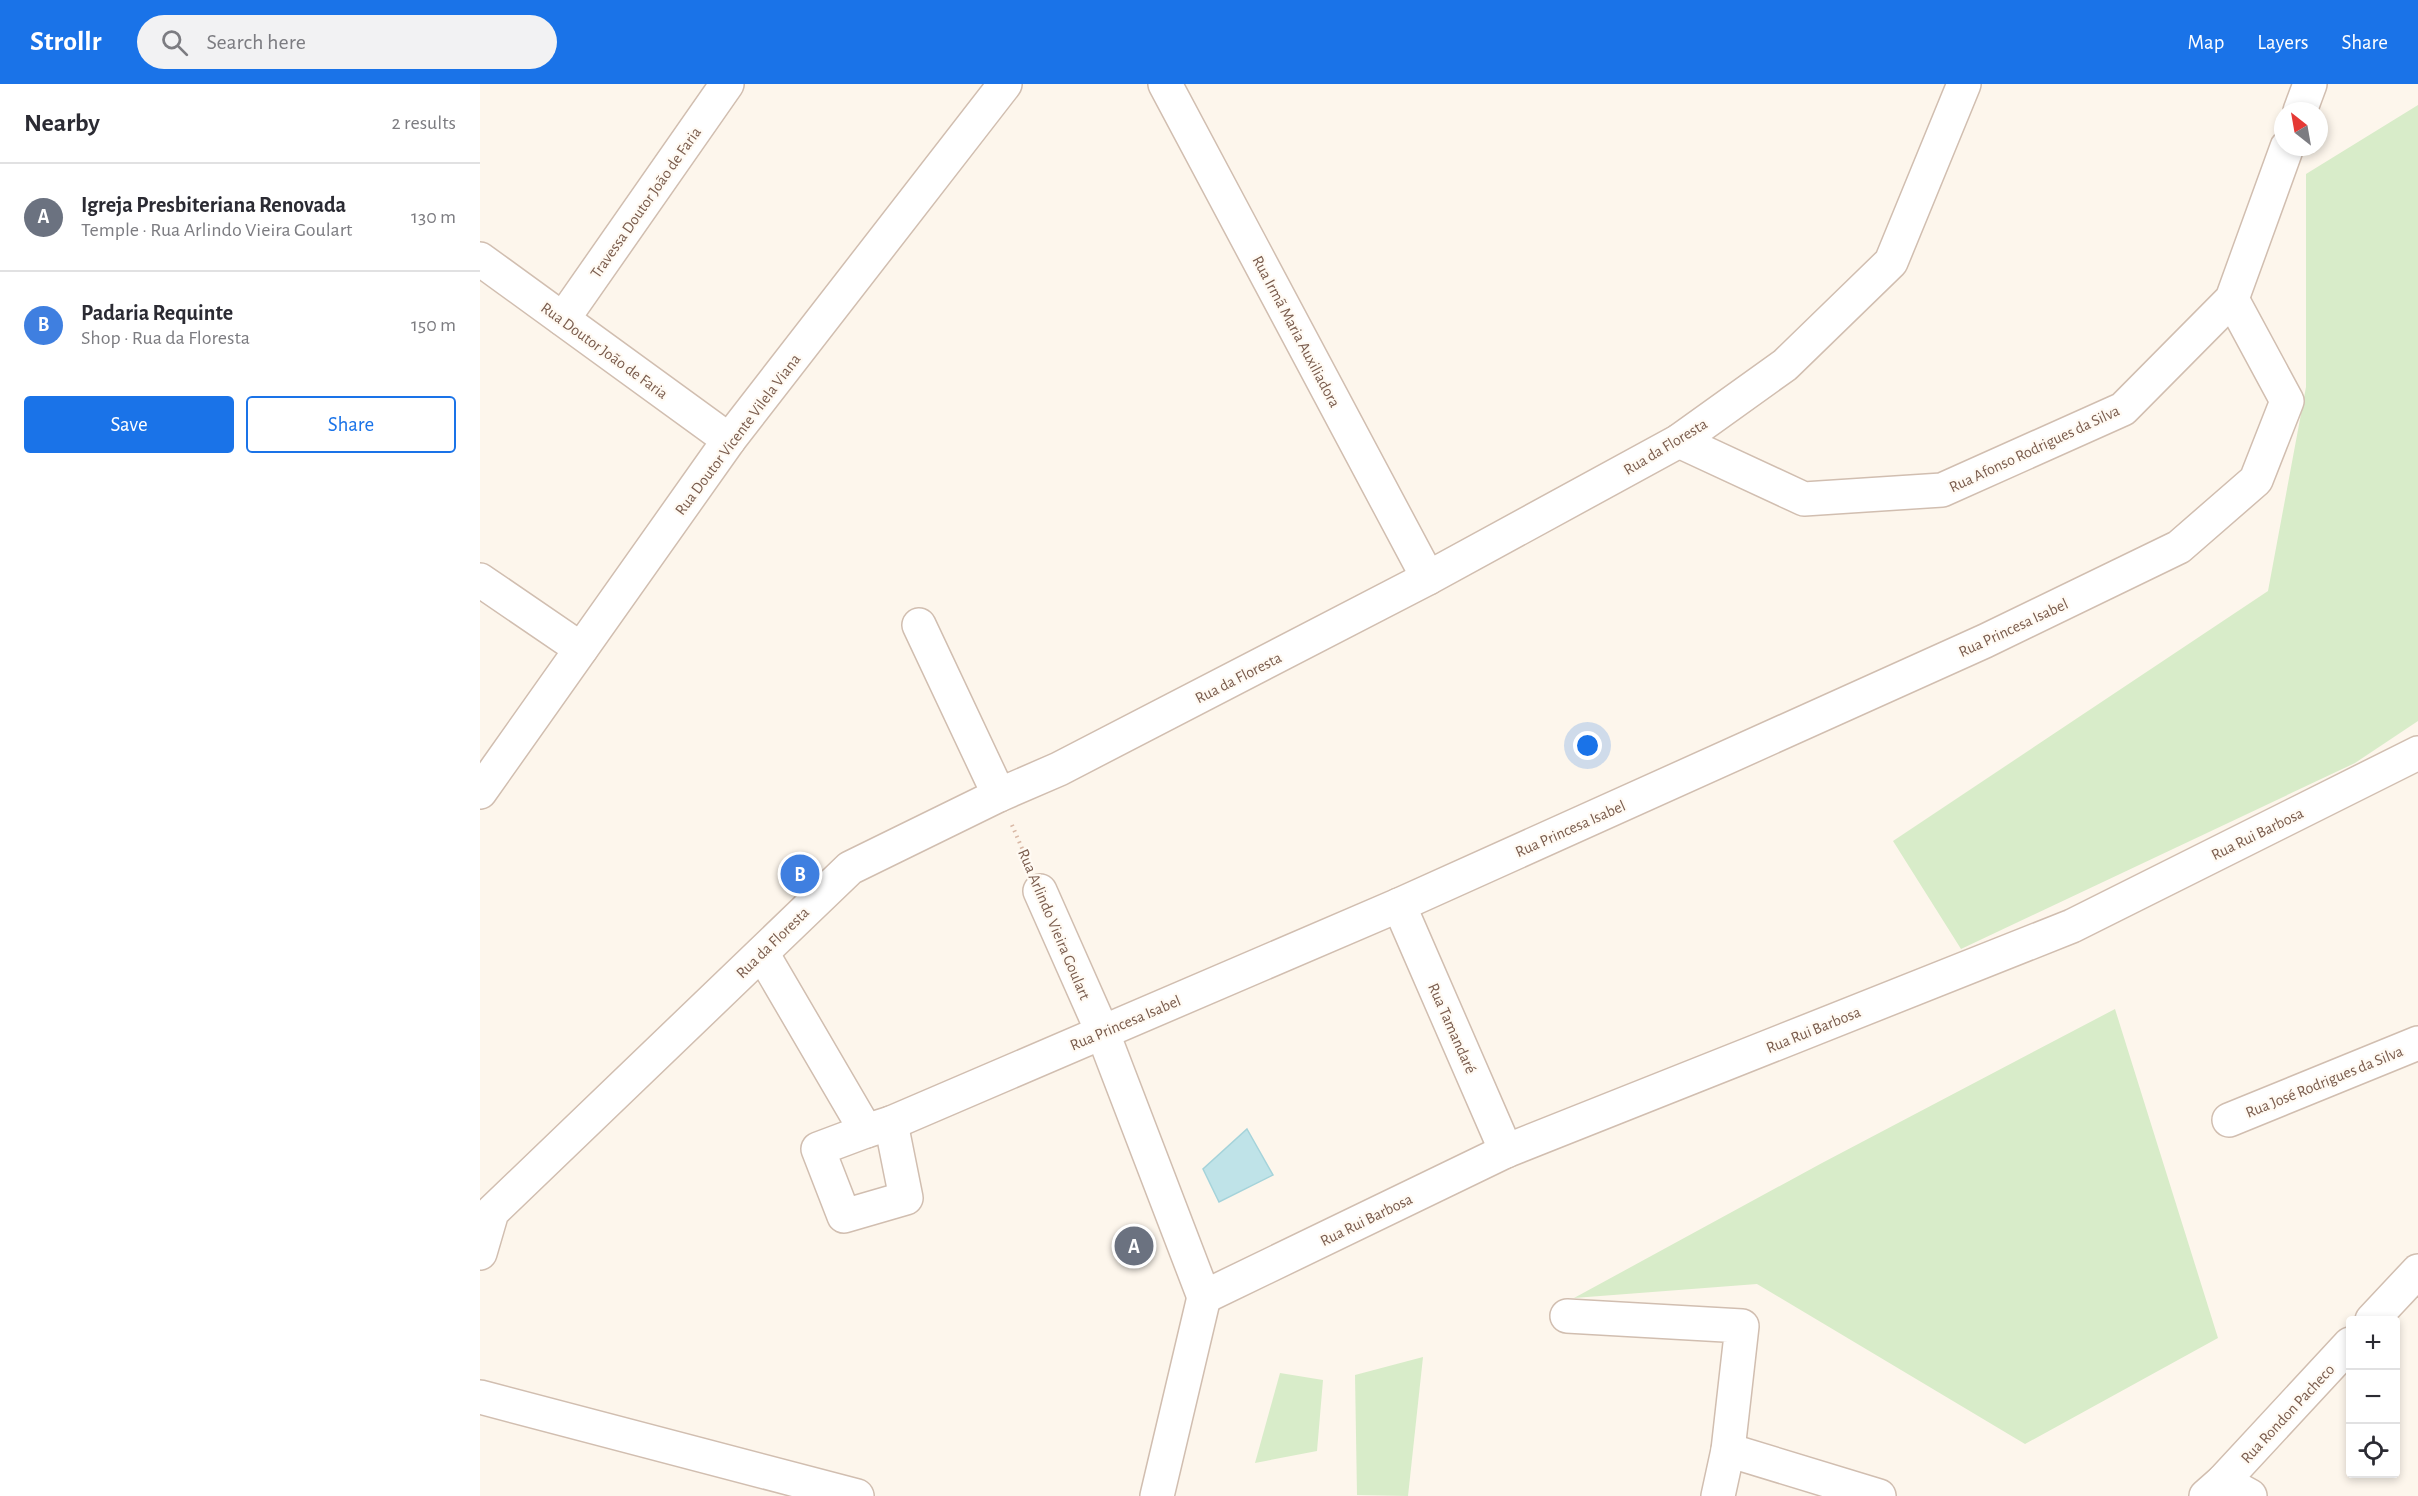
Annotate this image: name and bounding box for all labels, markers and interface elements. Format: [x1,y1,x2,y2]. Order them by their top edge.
search box [137,15,557,69]
icon: search [158,26,191,59]
text: Strollr [30,28,101,56]
text: Search here [206,31,306,53]
text: Map [2188,32,2224,53]
text: Layers [2257,32,2308,53]
text: Share [2341,32,2388,53]
north arrow [2274,102,2328,156]
text: Nearby [24,110,100,136]
text: 2 results [392,113,456,133]
street label: Travessa Doutor João de Faria [588,124,704,281]
text: Igreja Presbiteriana Renovada [81,194,346,216]
text: A [38,207,50,227]
text: 130 m [411,207,456,227]
text: Temple · Rua Arlindo Vieira Goulart [81,220,353,240]
street label: Rua Irmã Maria Auxiliadora [1249,253,1343,410]
street label: Rua Doutor João de Faria [538,300,671,402]
text: Padaria Requinte [81,302,233,324]
text: B [38,315,49,335]
text: 150 m [411,315,456,335]
text: Shop · Rua da Floresta [81,328,250,348]
street label: Rua Doutor Vicente Vilela Viana [672,351,803,518]
button: Save [24,396,234,453]
button: Share [246,396,456,453]
street label: Rua Afonso Rodrigues da Silva [1947,402,2122,495]
street label: Rua da Floresta [1621,416,1710,478]
street label: Rua Princesa Isabel [1956,596,2070,660]
street label: Rua da Floresta [1193,649,1284,706]
your location [1573,731,1602,760]
street label: Rua Princesa Isabel [1513,798,1628,860]
street label: Rua Rui Barbosa [2209,805,2306,863]
street label: Rua Arlindo Vieira Goulart [1015,847,1093,1002]
pin: B [780,852,820,896]
street label: Rua da Floresta [733,904,812,981]
street label: Rua Tamandaré [1425,981,1479,1076]
street label: Rua Princesa Isabel [1068,992,1183,1053]
street label: Rua Rui Barbosa [1764,1004,1863,1056]
street label: Rua José Rodrigues da Silva [2243,1043,2405,1121]
street label: Rua Rui Barbosa [1318,1191,1415,1249]
pin: A [1114,1224,1154,1268]
map controls [2346,1316,2400,1478]
button: + [2346,1316,2400,1370]
street label: Rua Rondon Pacheco [2238,1361,2338,1466]
button: − [2346,1370,2400,1424]
button: locate [2346,1424,2400,1478]

